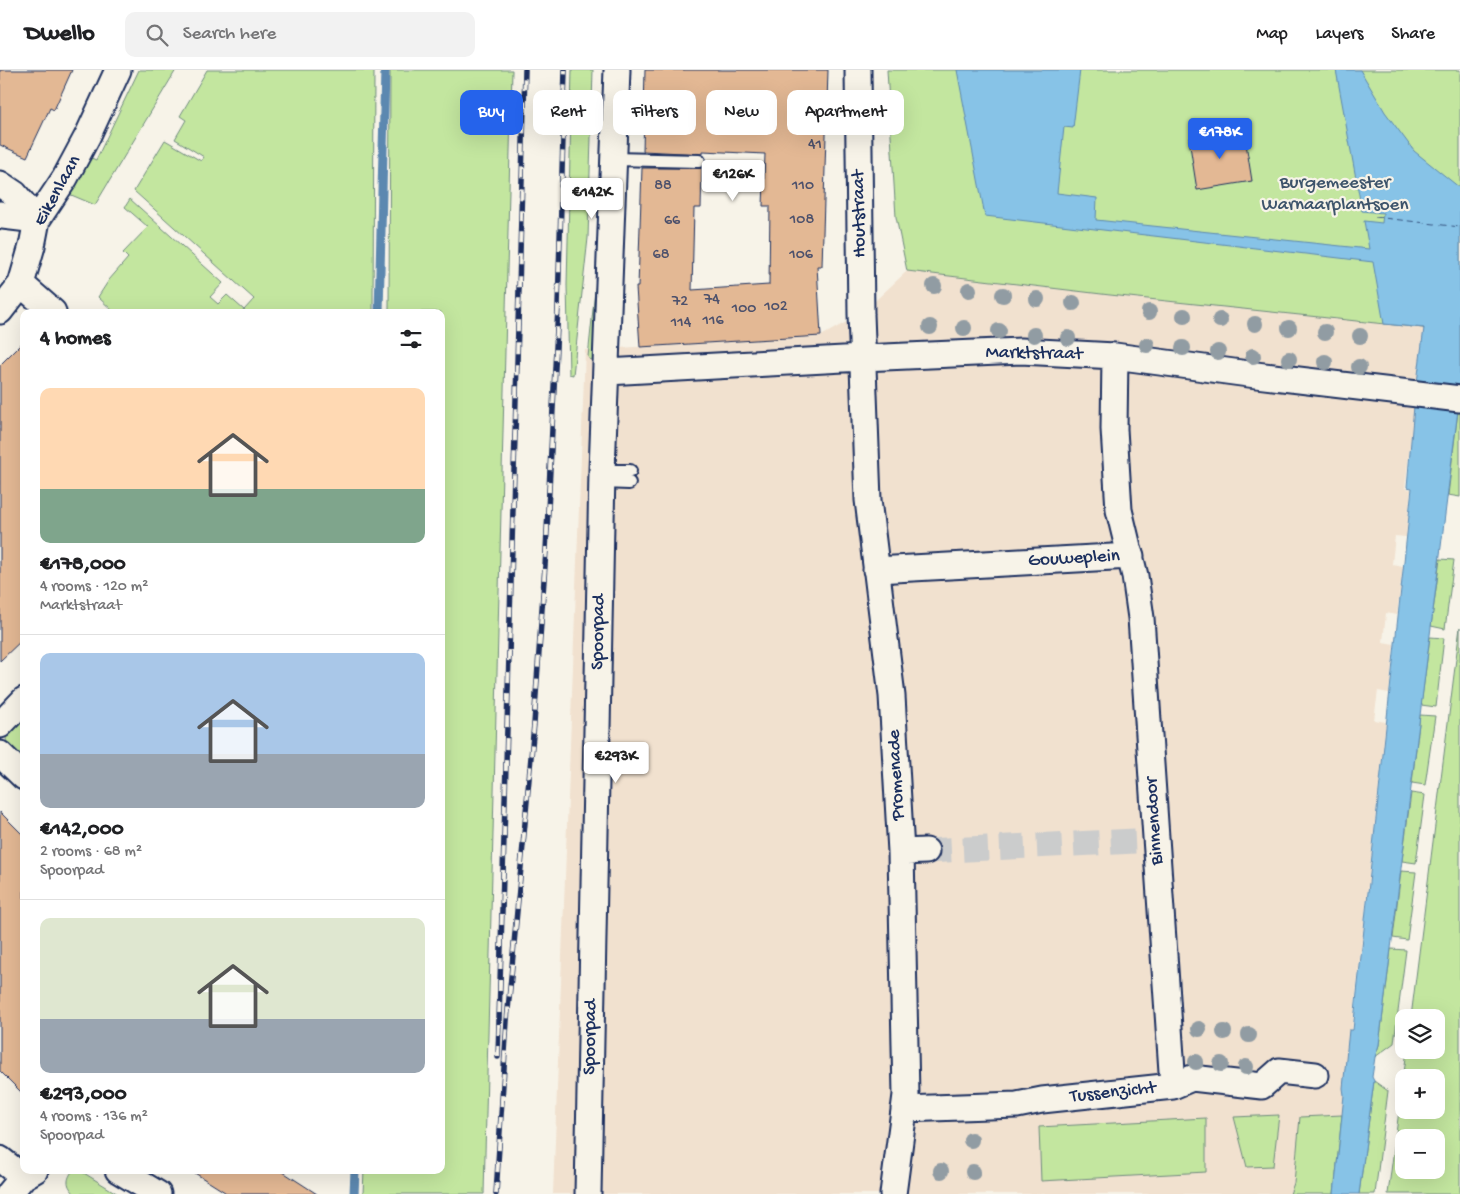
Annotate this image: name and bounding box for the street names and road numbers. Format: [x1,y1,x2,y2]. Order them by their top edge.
street label: Eikenlaan [29,151,87,231]
street label: Houtstraat [848,168,872,258]
street label: Marktstraat [985,342,1085,366]
street label: Gouweplein [1028,545,1120,573]
street label: Spoorpad [587,592,611,670]
street label: Promenade [883,729,911,822]
street label: Binnendoor [1140,774,1170,867]
street label: Spoorpad [579,997,603,1075]
street label: Tussenzicht [1068,1077,1159,1109]

